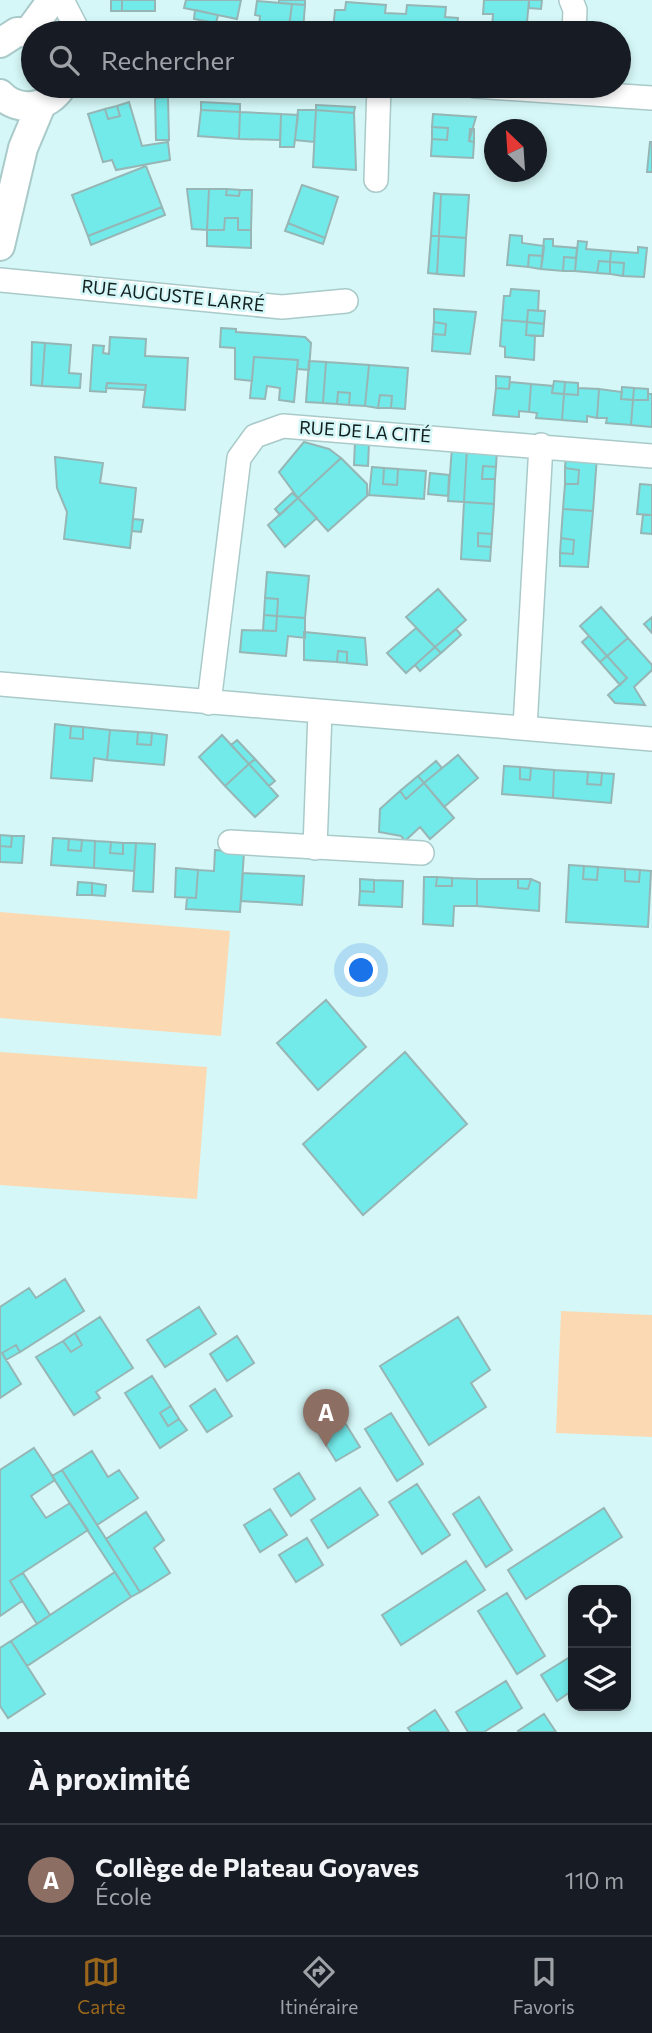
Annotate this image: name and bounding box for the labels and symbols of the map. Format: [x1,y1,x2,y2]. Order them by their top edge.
north arrow [484,119,547,182]
street label: RUE AUGUSTE LARRÉ [81,274,266,316]
street label: RUE DE LA CITÉ [298,415,432,447]
your location [344,953,378,987]
pin: A [303,1389,349,1447]

